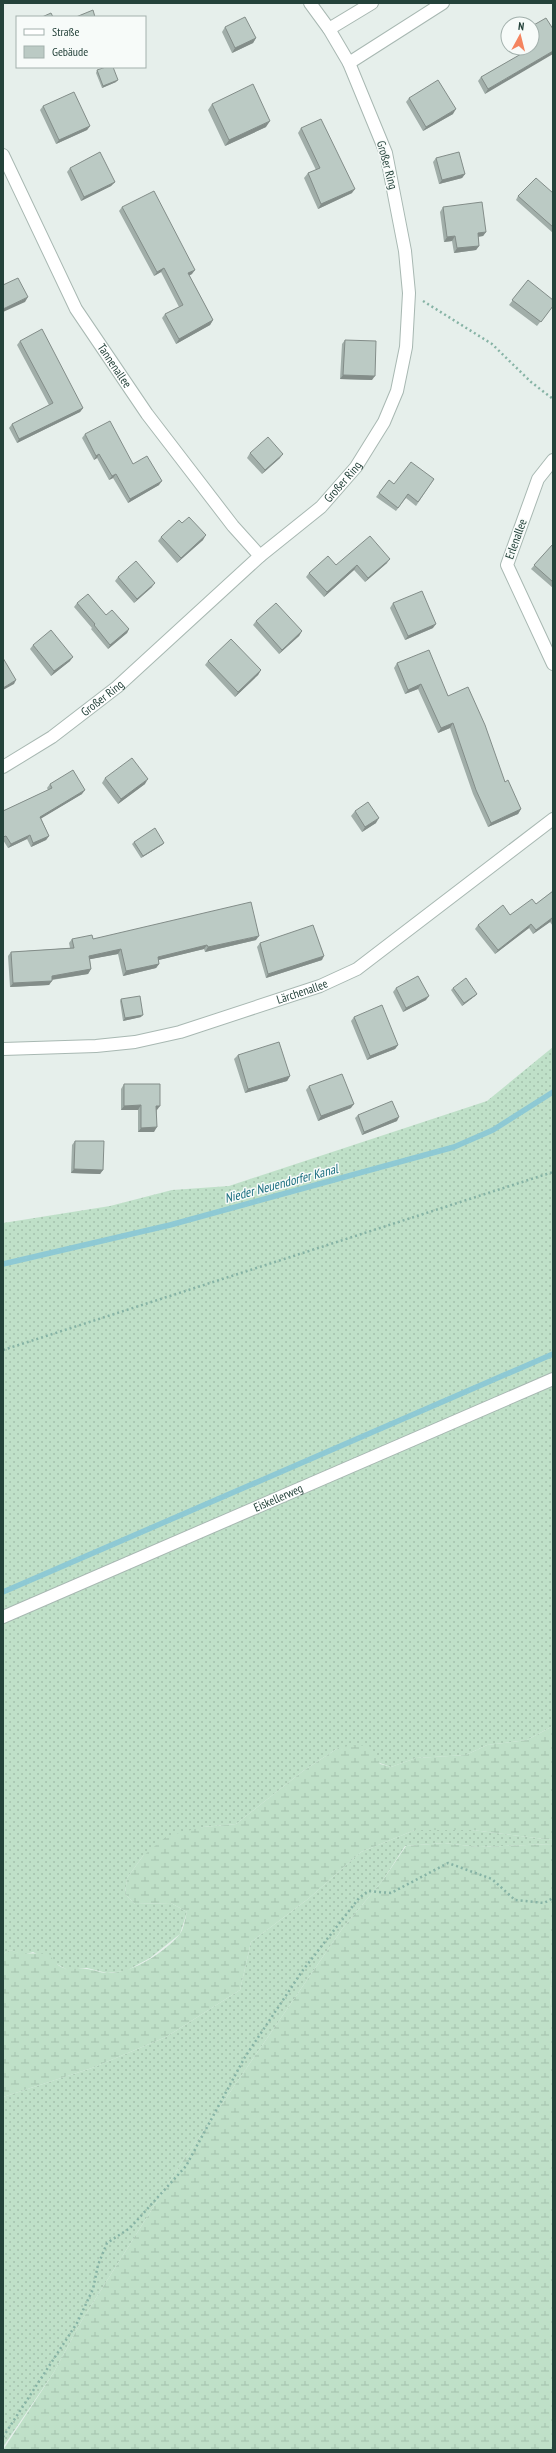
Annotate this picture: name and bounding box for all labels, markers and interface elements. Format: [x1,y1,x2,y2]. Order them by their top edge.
legend [16,16,146,68]
north arrow [500,16,540,56]
text: N [517,19,525,33]
text: Straße [52,24,79,39]
text: Gebäude [52,44,88,59]
street label: Großer Ring [374,139,401,191]
street label: Tannenallee [95,341,135,391]
street label: Großer Ring [321,458,365,505]
street label: Erlenallee [501,517,530,561]
street label: Großer Ring [78,677,127,719]
street label: Lärchenallee [274,975,330,1007]
water label: Nieder Neuendorfer Kanal [223,1160,342,1207]
street label: Eiskellerweg [251,1480,305,1515]

